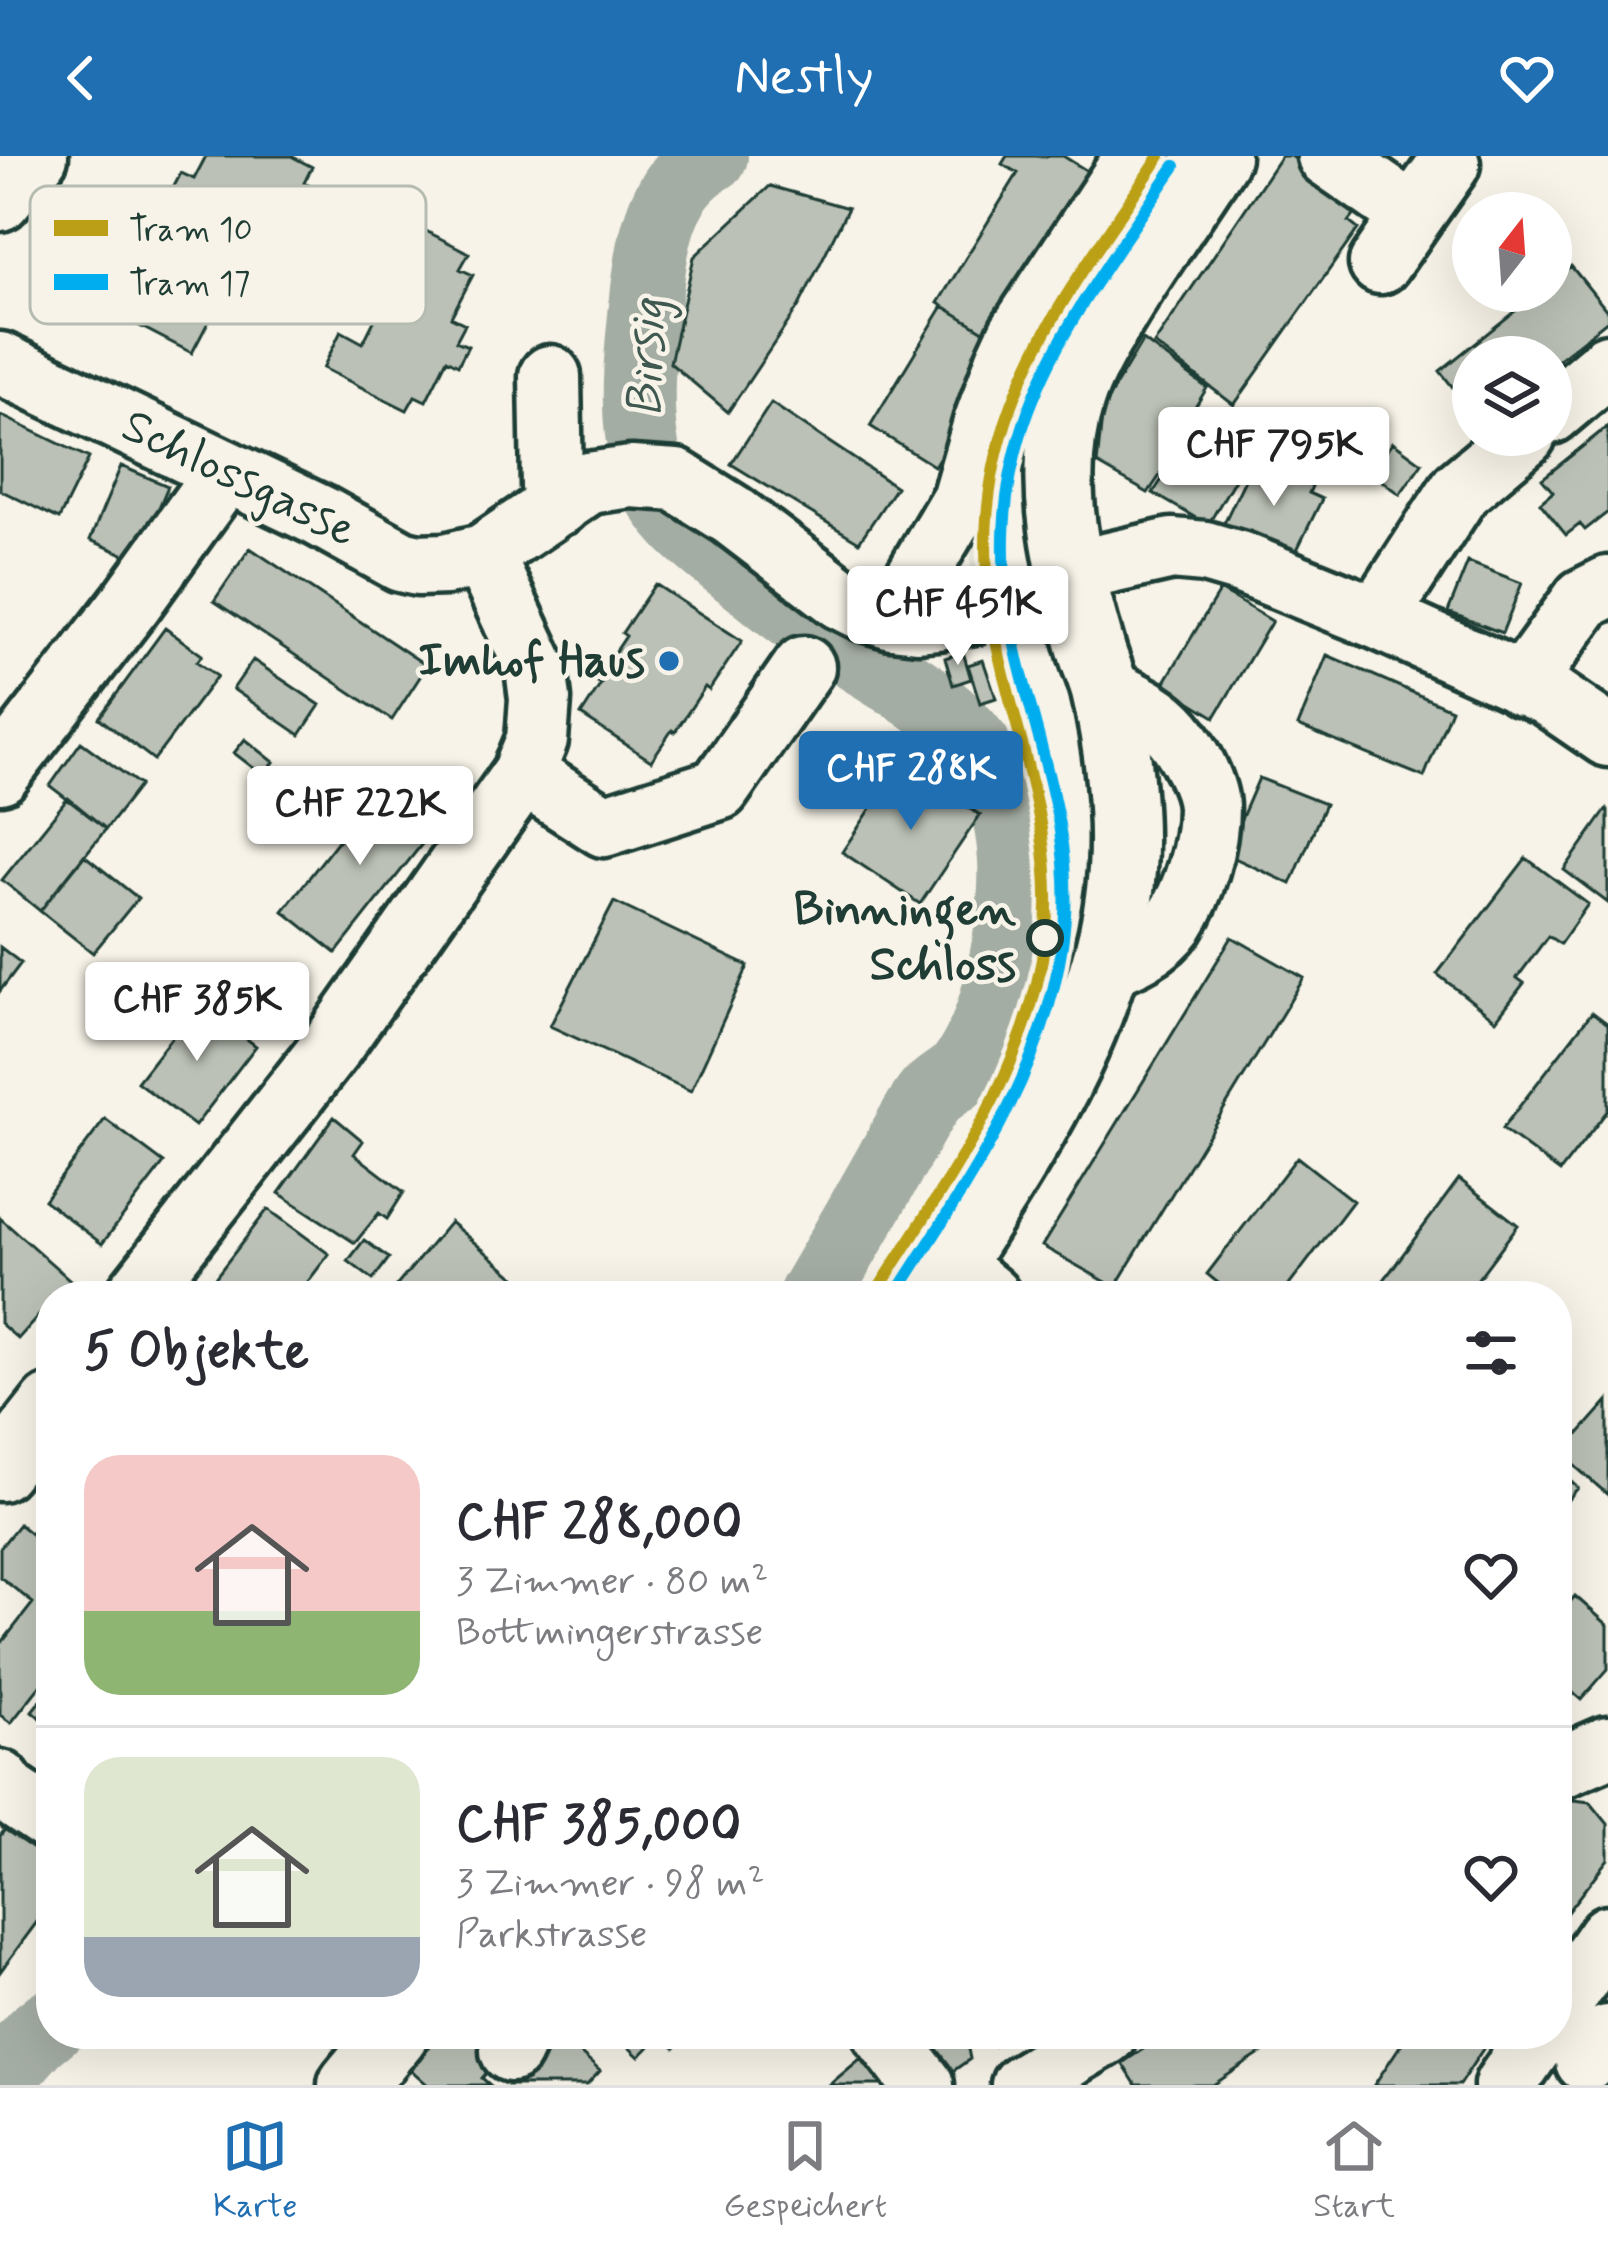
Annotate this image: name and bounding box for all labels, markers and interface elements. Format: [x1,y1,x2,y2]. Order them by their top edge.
text: Nestly [734,43,874,114]
icon: back [48,45,114,111]
icon: heart [1494,45,1560,111]
legend [30,186,426,324]
north arrow [1452,192,1572,312]
map controls [1452,192,1572,456]
text: Tram 10 [129,209,253,253]
text: Tram 17 [129,263,250,307]
water label: Birsig [613,297,683,419]
button: layers [1452,336,1572,456]
street label: Schlossgasse [111,395,367,563]
pin: CHF 795K [1150,407,1398,509]
text: CHF 795K [1185,420,1363,471]
pin: CHF 451K [834,566,1082,668]
text: CHF 451K [874,579,1042,630]
place label: Imhof Haus [418,630,645,693]
marker: Imhof Haus [656,648,682,674]
pin: CHF 288K [787,731,1035,833]
text: CHF 288K [826,744,996,795]
pin: CHF 222K [236,766,484,868]
text: CHF 222K [274,779,446,830]
place label: Binningen Schloss [793,879,1016,997]
marker: Binningen Schloss [1028,921,1062,955]
pin: CHF 385K [73,962,321,1064]
text: CHF 385K [112,975,282,1026]
text: 5 Objekte [84,1320,309,1386]
icon: filters [1458,1320,1524,1386]
text: CHF 288,000 [456,1491,742,1557]
icon: home [180,1503,324,1647]
icon: heart [1458,1542,1524,1608]
text: 3 Zimmer · 80 m² [456,1557,768,1608]
text: Bottmingerstrasse [456,1608,763,1659]
text: CHF 385,000 [456,1793,741,1859]
icon: home [180,1805,324,1949]
icon: heart [1458,1844,1524,1910]
text: 3 Zimmer · 98 m² [456,1859,765,1910]
text: Parkstrasse [456,1910,647,1961]
tab: Karte [213,2113,297,2229]
tab: Gespeichert [724,2113,887,2229]
tab: Start [1313,2113,1395,2229]

